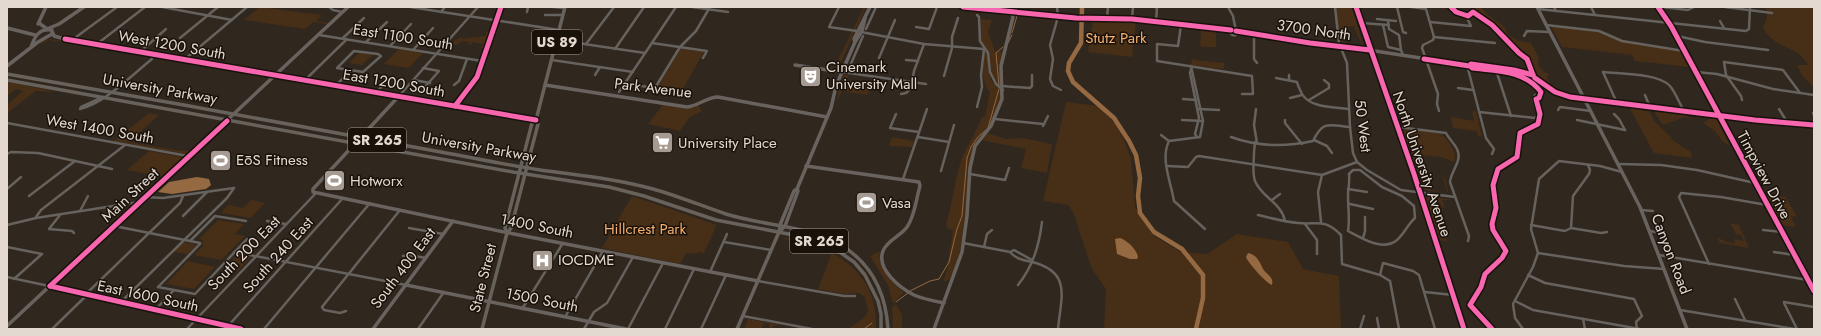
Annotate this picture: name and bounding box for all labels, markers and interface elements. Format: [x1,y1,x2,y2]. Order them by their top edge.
street label: 3700 North [1275,14,1353,46]
street label: East 1100 South [351,18,455,56]
street label: West 1200 South [116,25,228,65]
park label: Stutz Park [1085,27,1147,49]
road number: US 89 [532,30,582,54]
place label: Cinemark University Mall [826,56,917,95]
street label: East 1200 South [341,63,447,103]
theatre icon: Cinemark University Mall [798,63,824,89]
street label: University Parkway [101,68,219,110]
street label: Park Avenue [613,72,693,104]
street label: North University Avenue [1387,88,1457,240]
street label: 50 West [1349,98,1377,154]
street label: West 1400 South [44,109,156,149]
street label: University Parkway [420,126,538,168]
street label: Timpview Drive [1732,127,1797,223]
road number: SR 265 [348,128,406,152]
supermarket icon: University Place [650,130,676,156]
place label: University Place [678,132,777,154]
sports icon: EōS Fitness [207,147,233,173]
place label: EōS Fitness [236,149,308,171]
street label: Main Street [96,162,164,227]
sports icon: Hotworx [322,168,348,194]
place label: Hotworx [350,170,403,192]
sports icon: Vasa [854,190,880,216]
place label: Vasa [882,192,911,214]
street label: 1400 South [499,208,575,244]
street label: South 200 East [203,210,286,295]
street label: Canyon Road [1646,211,1696,297]
street label: South 240 East [238,212,319,298]
park label: Hillcrest Park [604,218,687,240]
street label: South 400 East [365,222,441,313]
road number: SR 265 [790,229,848,253]
street label: State Street [464,241,502,315]
hospital icon: IOCDME [529,247,555,273]
place label: IOCDME [558,249,614,271]
street label: East 1600 South [95,275,201,317]
street label: 1500 South [504,282,580,318]

